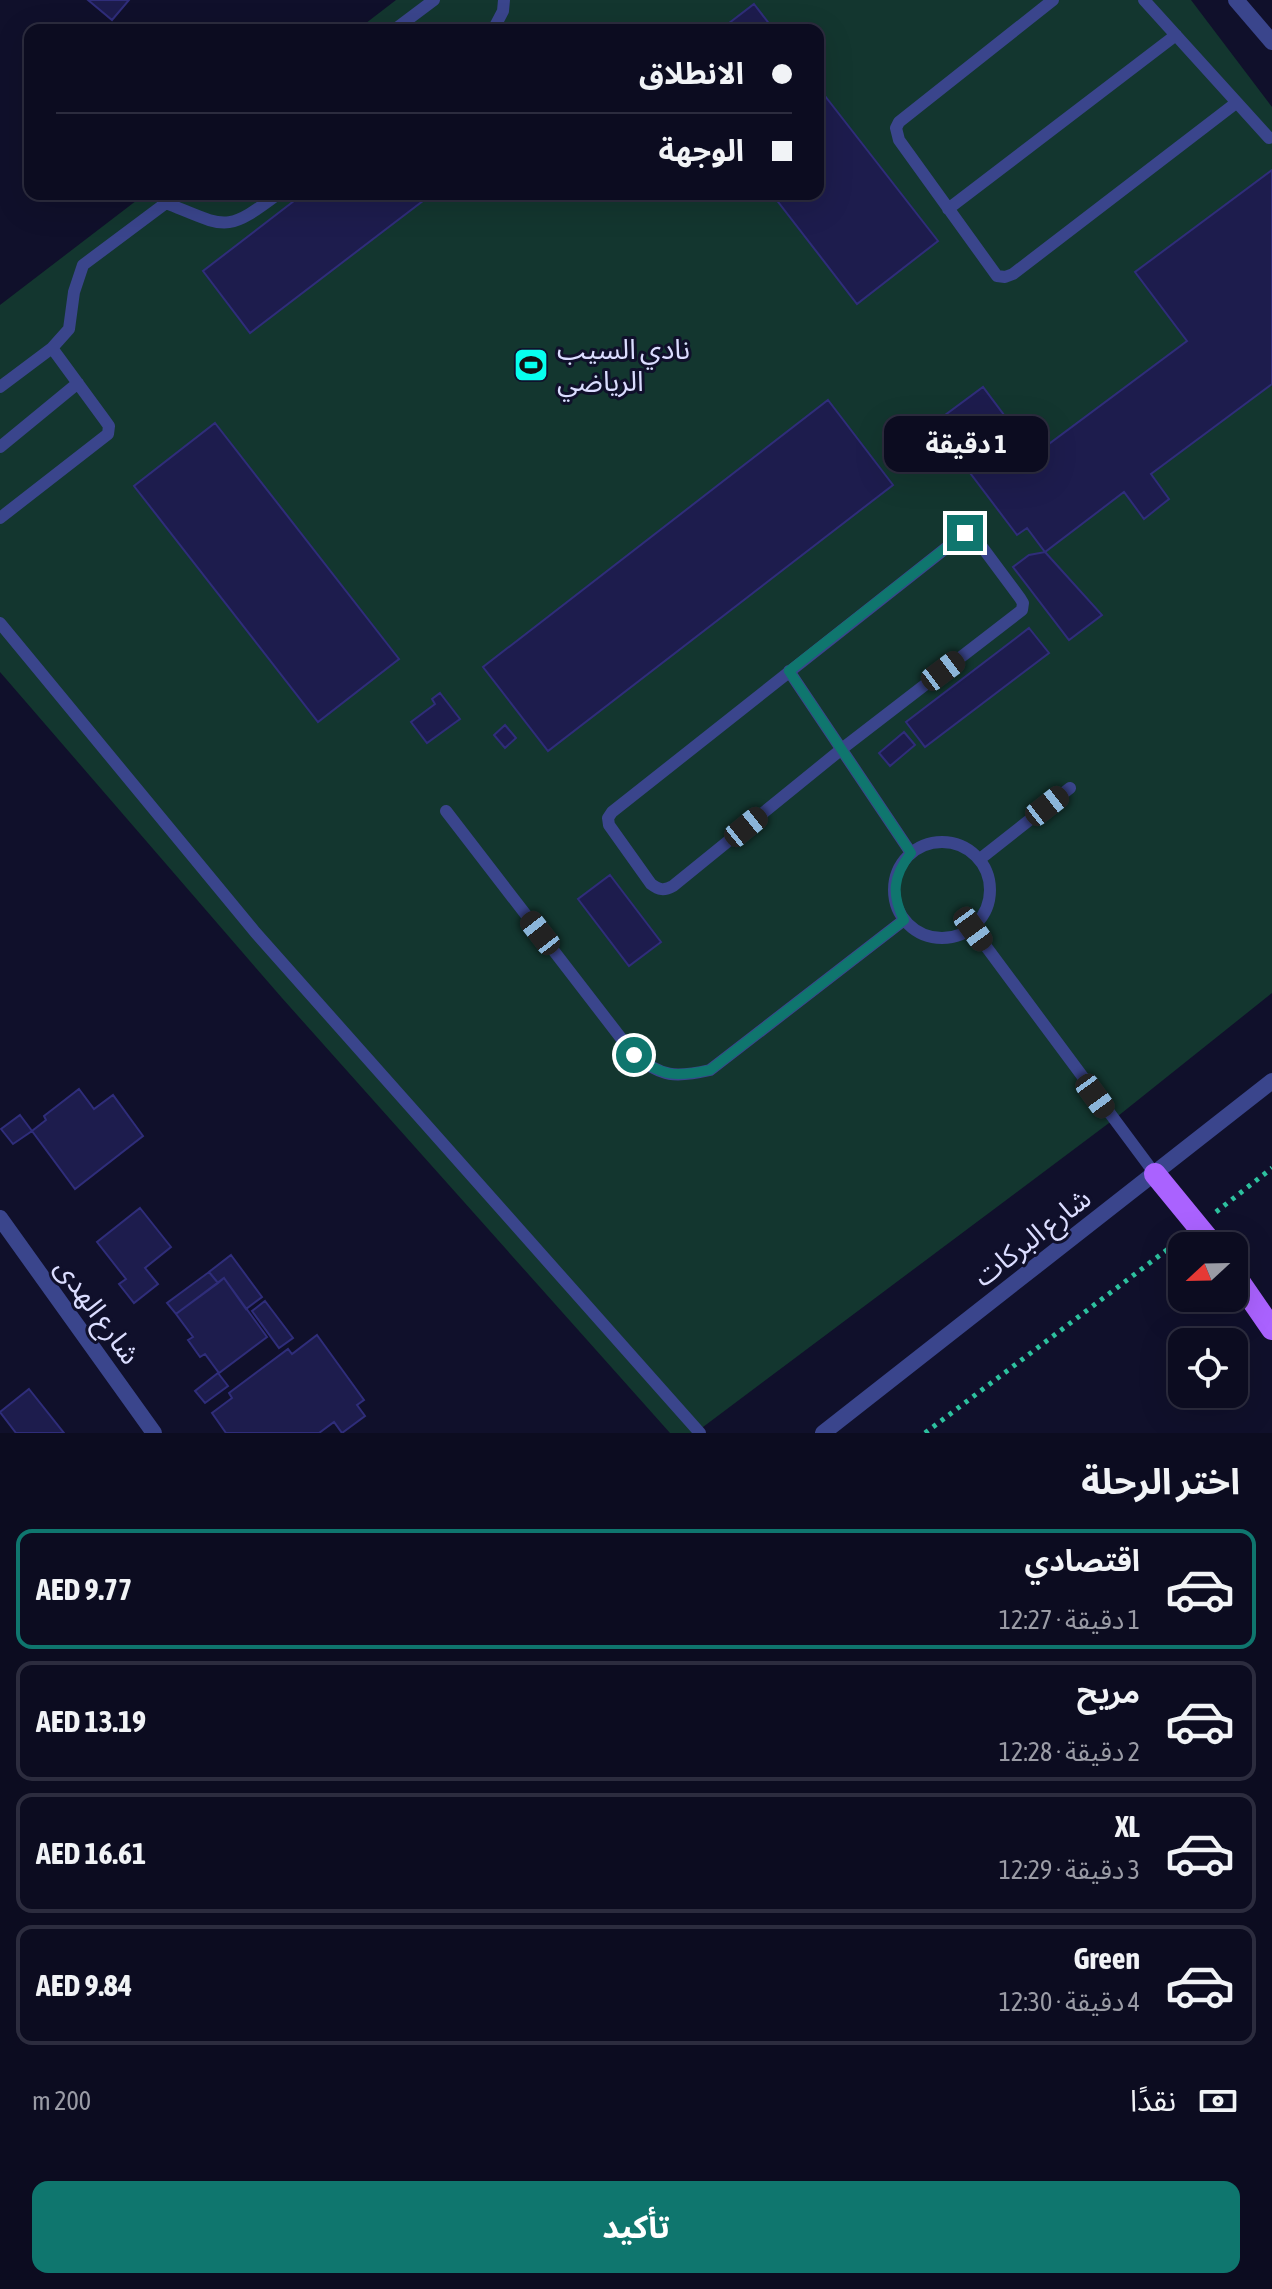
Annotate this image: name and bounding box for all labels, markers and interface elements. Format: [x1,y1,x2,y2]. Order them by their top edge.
text: الانطلاق [639,56,744,90]
text: الوجهة [659,133,744,167]
place label: نادي السيب الرياضي [557,333,690,402]
sports icon: نادي السيب الرياضي [512,346,550,384]
callout: 1 دقيقة [883,417,1047,473]
text: 1 دقيقة [925,429,1007,459]
route end [947,515,983,551]
car [917,647,969,695]
car [1021,782,1073,830]
car [720,803,772,851]
car [949,903,997,955]
car [516,907,564,959]
route start [616,1037,652,1073]
car [1071,1070,1119,1122]
street label: شارع البركات [967,1181,1100,1296]
north arrow [1168,1232,1248,1312]
map controls [1168,1232,1248,1408]
street label: شارع الهدى [45,1252,147,1373]
button: locate [1168,1328,1248,1408]
text: اختر الرحلة [1081,1460,1240,1502]
text: اقتصادي [1025,1543,1140,1577]
icon: car [1164,1553,1236,1625]
text: AED 9.77 [36,1572,132,1606]
text: 1 دقيقة · 12:27 [999,1605,1140,1635]
text: مريح [1077,1675,1140,1709]
icon: car [1164,1685,1236,1757]
text: AED 13.19 [36,1704,146,1738]
text: 2 دقيقة · 12:28 [999,1737,1140,1767]
text: XL [1115,1809,1140,1843]
icon: car [1164,1817,1236,1889]
text: AED 16.61 [36,1836,146,1870]
text: 3 دقيقة · 12:29 [999,1855,1140,1885]
text: Green [1074,1941,1140,1975]
icon: car [1164,1949,1236,2021]
text: AED 9.84 [36,1968,132,2002]
text: 4 دقيقة · 12:30 [999,1987,1140,2017]
icon: cash [1196,2079,1240,2123]
text: نقدًا [1130,2083,1176,2117]
text: 200 m [32,2086,91,2116]
button: تأكيد [32,2181,1240,2273]

